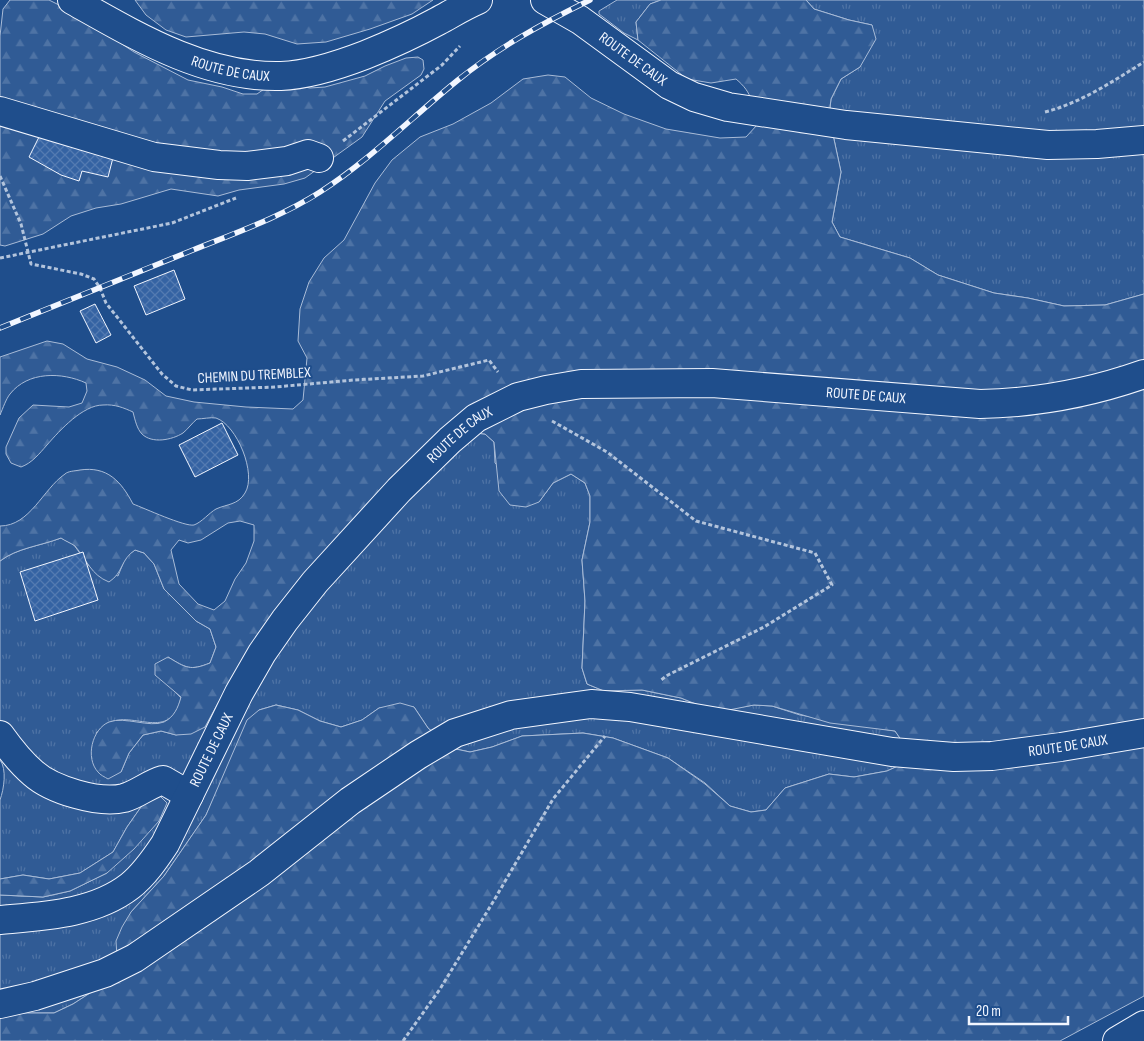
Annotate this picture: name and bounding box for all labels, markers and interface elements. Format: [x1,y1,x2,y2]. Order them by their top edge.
street label: ROUTE DE CAUX [595,28,671,91]
street label: ROUTE DE CAUX [188,52,271,86]
street label: CHEMIN DU TREMBLEX [197,363,312,388]
street label: ROUTE DE CAUX [825,383,907,408]
street label: ROUTE DE CAUX [423,402,496,467]
street label: ROUTE DE CAUX [185,710,238,790]
street label: ROUTE DE CAUX [1027,730,1110,761]
scale bar [969,994,1068,1026]
text: 20 m [976,1002,1001,1021]

